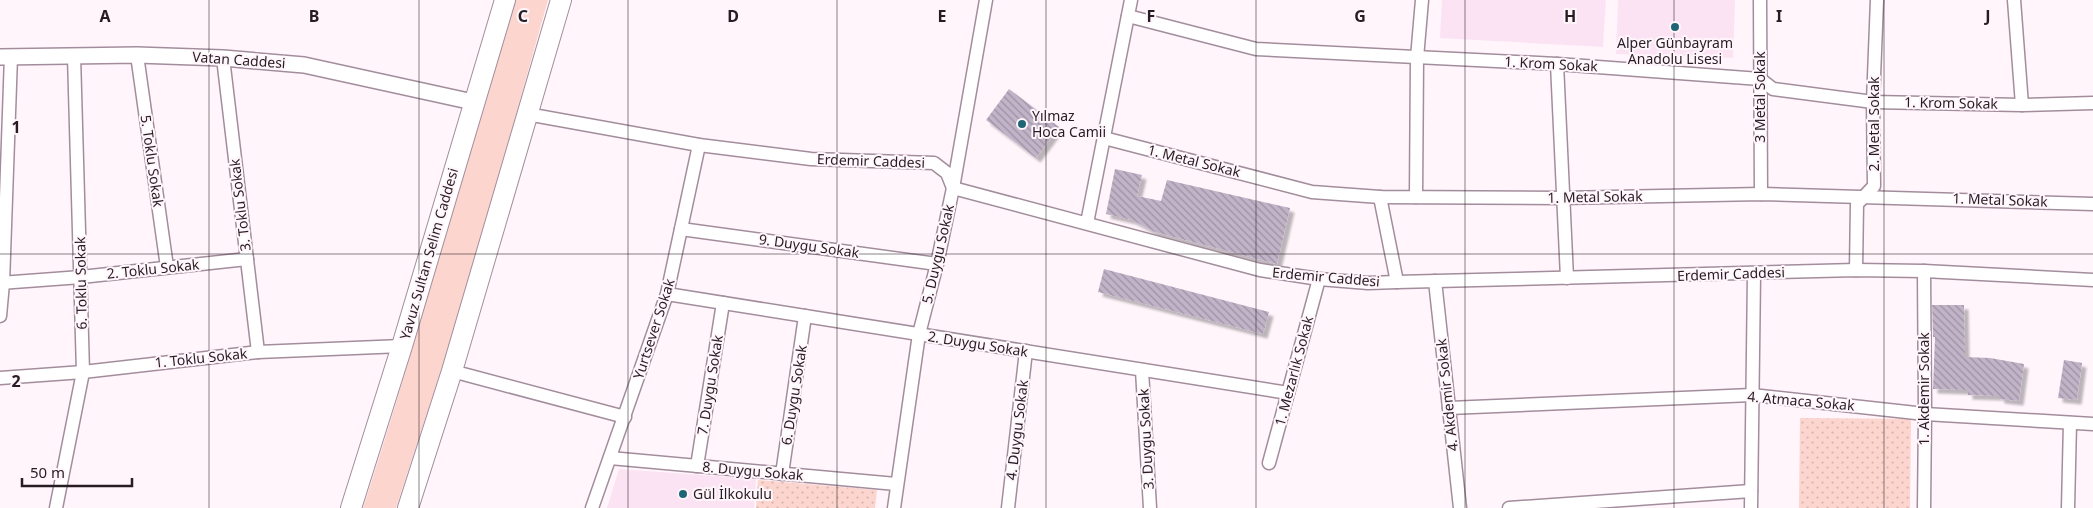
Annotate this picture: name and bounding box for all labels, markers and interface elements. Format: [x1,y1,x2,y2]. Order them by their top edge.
text: A [99,5,111,27]
text: B [309,5,319,27]
text: C [518,5,528,27]
text: D [727,5,739,27]
text: E [938,5,947,27]
text: F [1147,5,1155,27]
text: G [1354,5,1366,27]
text: H [1564,5,1576,27]
text: I [1776,5,1782,27]
text: J [1983,5,1991,27]
marker: Alper Günbayram Anadolu Lisesi [1669,21,1681,33]
place label: Alper Günbayram Anadolu Lisesi [1617,33,1733,68]
street label: Vatan Caddesi [192,47,286,72]
street label: 3 Metal Sokak [1750,51,1769,143]
street label: 1. Krom Sokak [1504,52,1599,75]
street label: 2. Metal Sokak [1864,76,1883,172]
street label: 1. Krom Sokak [1904,92,1999,113]
place label: Yılmaz Hoca Camii [1032,106,1106,141]
street label: 5. Toklu Sokak [137,114,168,209]
text: 1 [11,116,21,138]
marker: Yılmaz Hoca Camii [1016,118,1028,130]
street label: 1. Metal Sokak [1146,140,1243,181]
street label: Erdemir Caddesi [817,149,925,172]
street label: 3. Toklu Sokak [224,157,255,252]
street label: Yavuz Sultan Selim Caddesi [395,166,462,342]
street label: 1. Metal Sokak [1547,186,1643,207]
street label: 1. Metal Sokak [1952,188,2048,211]
street label: 5. Duygu Sokak [917,202,958,305]
street label: 9. Duygu Sokak [758,229,861,262]
street label: 6. Toklu Sokak [70,236,91,330]
street label: 2. Toklu Sokak [106,254,201,283]
street label: Erdemir Caddesi [1271,262,1381,291]
street label: Erdemir Caddesi [1677,262,1785,285]
street label: Yurtsever Sokak [628,276,679,382]
street label: 1. Mezarlık Sokak [1270,313,1317,428]
street label: 2. Duygu Sokak [927,326,1030,361]
street label: 1. Akdemir Sokak [1914,332,1933,446]
street label: 7. Duygu Sokak [692,333,727,436]
street label: 4. Akdemir Sokak [1431,337,1462,452]
street label: 1. Toklu Sokak [154,343,249,372]
street label: 6. Duygu Sokak [776,343,811,446]
text: 2 [11,370,21,392]
street label: 4. Duygu Sokak [1001,378,1032,481]
street label: 4. Atmaca Sokak [1747,386,1856,415]
street label: 3. Duygu Sokak [1133,387,1158,490]
scale bar [22,456,132,488]
street label: 8. Duygu Sokak [702,457,805,484]
text: 50 m [30,462,65,482]
place label: Gül İlkokulu [693,484,772,503]
marker: Gül İlkokulu [677,488,689,500]

